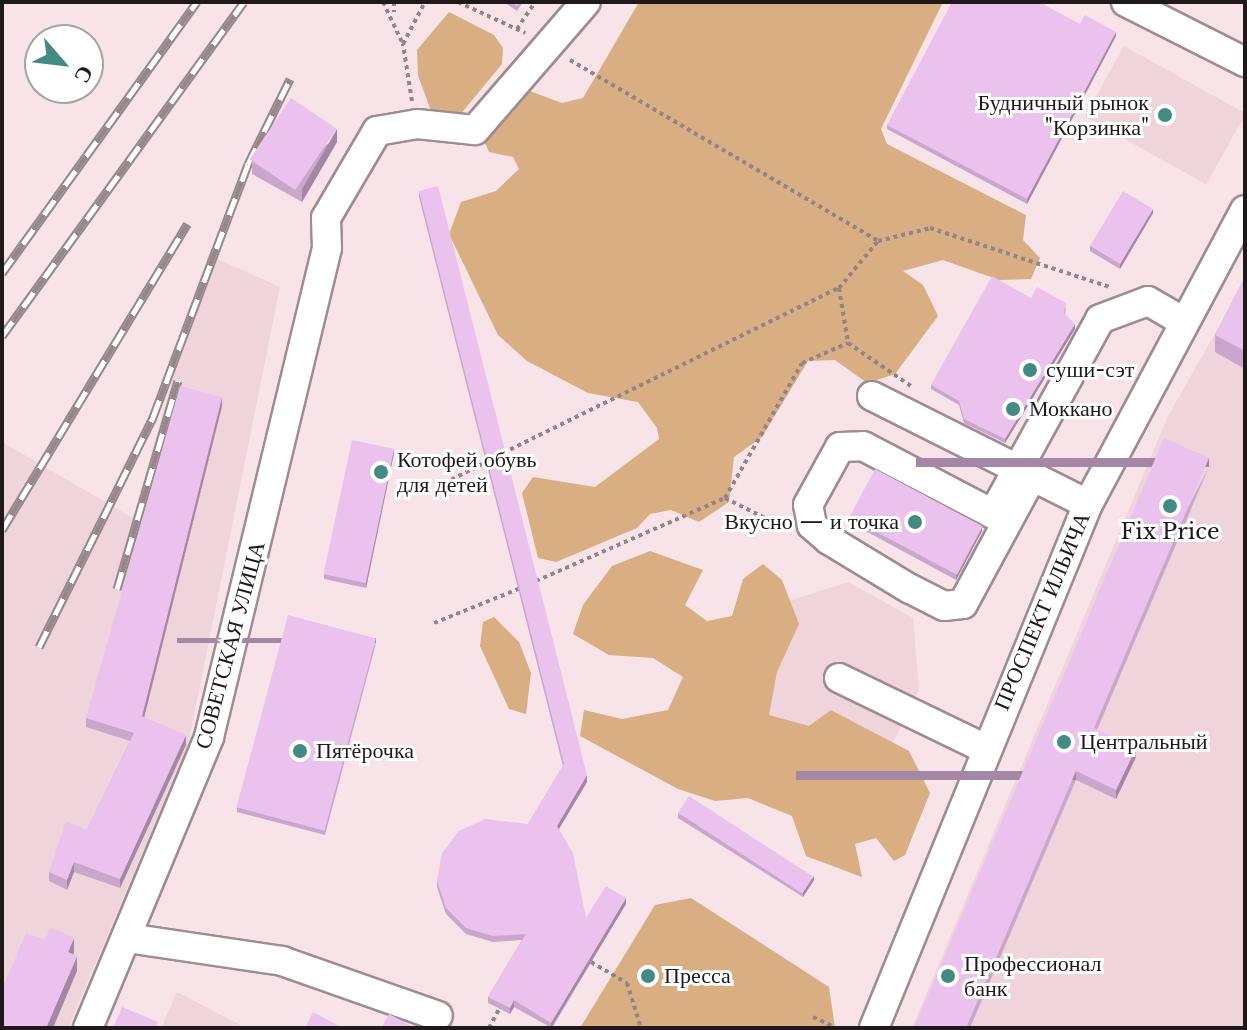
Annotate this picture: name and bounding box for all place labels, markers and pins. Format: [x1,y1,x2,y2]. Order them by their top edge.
place label: Будничный рынок "Корзинка" [978,89,1149,140]
marker: Будничный рынок "Корзинка" [1156,106,1174,124]
place label: суши-сэт [1046,357,1134,383]
marker: суши-сэт [1021,361,1039,379]
place label: Моккано [1029,396,1113,422]
marker: Моккано [1004,400,1022,418]
place label: Котофей обувь для детей [397,446,536,498]
marker: Котофей обувь для детей [372,463,390,481]
marker: Fix Price [1161,497,1179,515]
place label: Вкусно — и точка [724,509,899,535]
marker: Вкусно — и точка [906,513,924,531]
place label: Fix Price [1120,519,1220,545]
place label: Центральный [1080,729,1208,755]
marker: Центральный [1055,733,1073,751]
place label: Пятёрочка [316,738,414,764]
marker: Пятёрочка [291,742,309,760]
place label: Профессионал банк [964,950,1101,1002]
place label: Пресса [664,963,731,989]
marker: Пресса [639,967,657,985]
marker: Профессионал банк [939,967,957,985]

